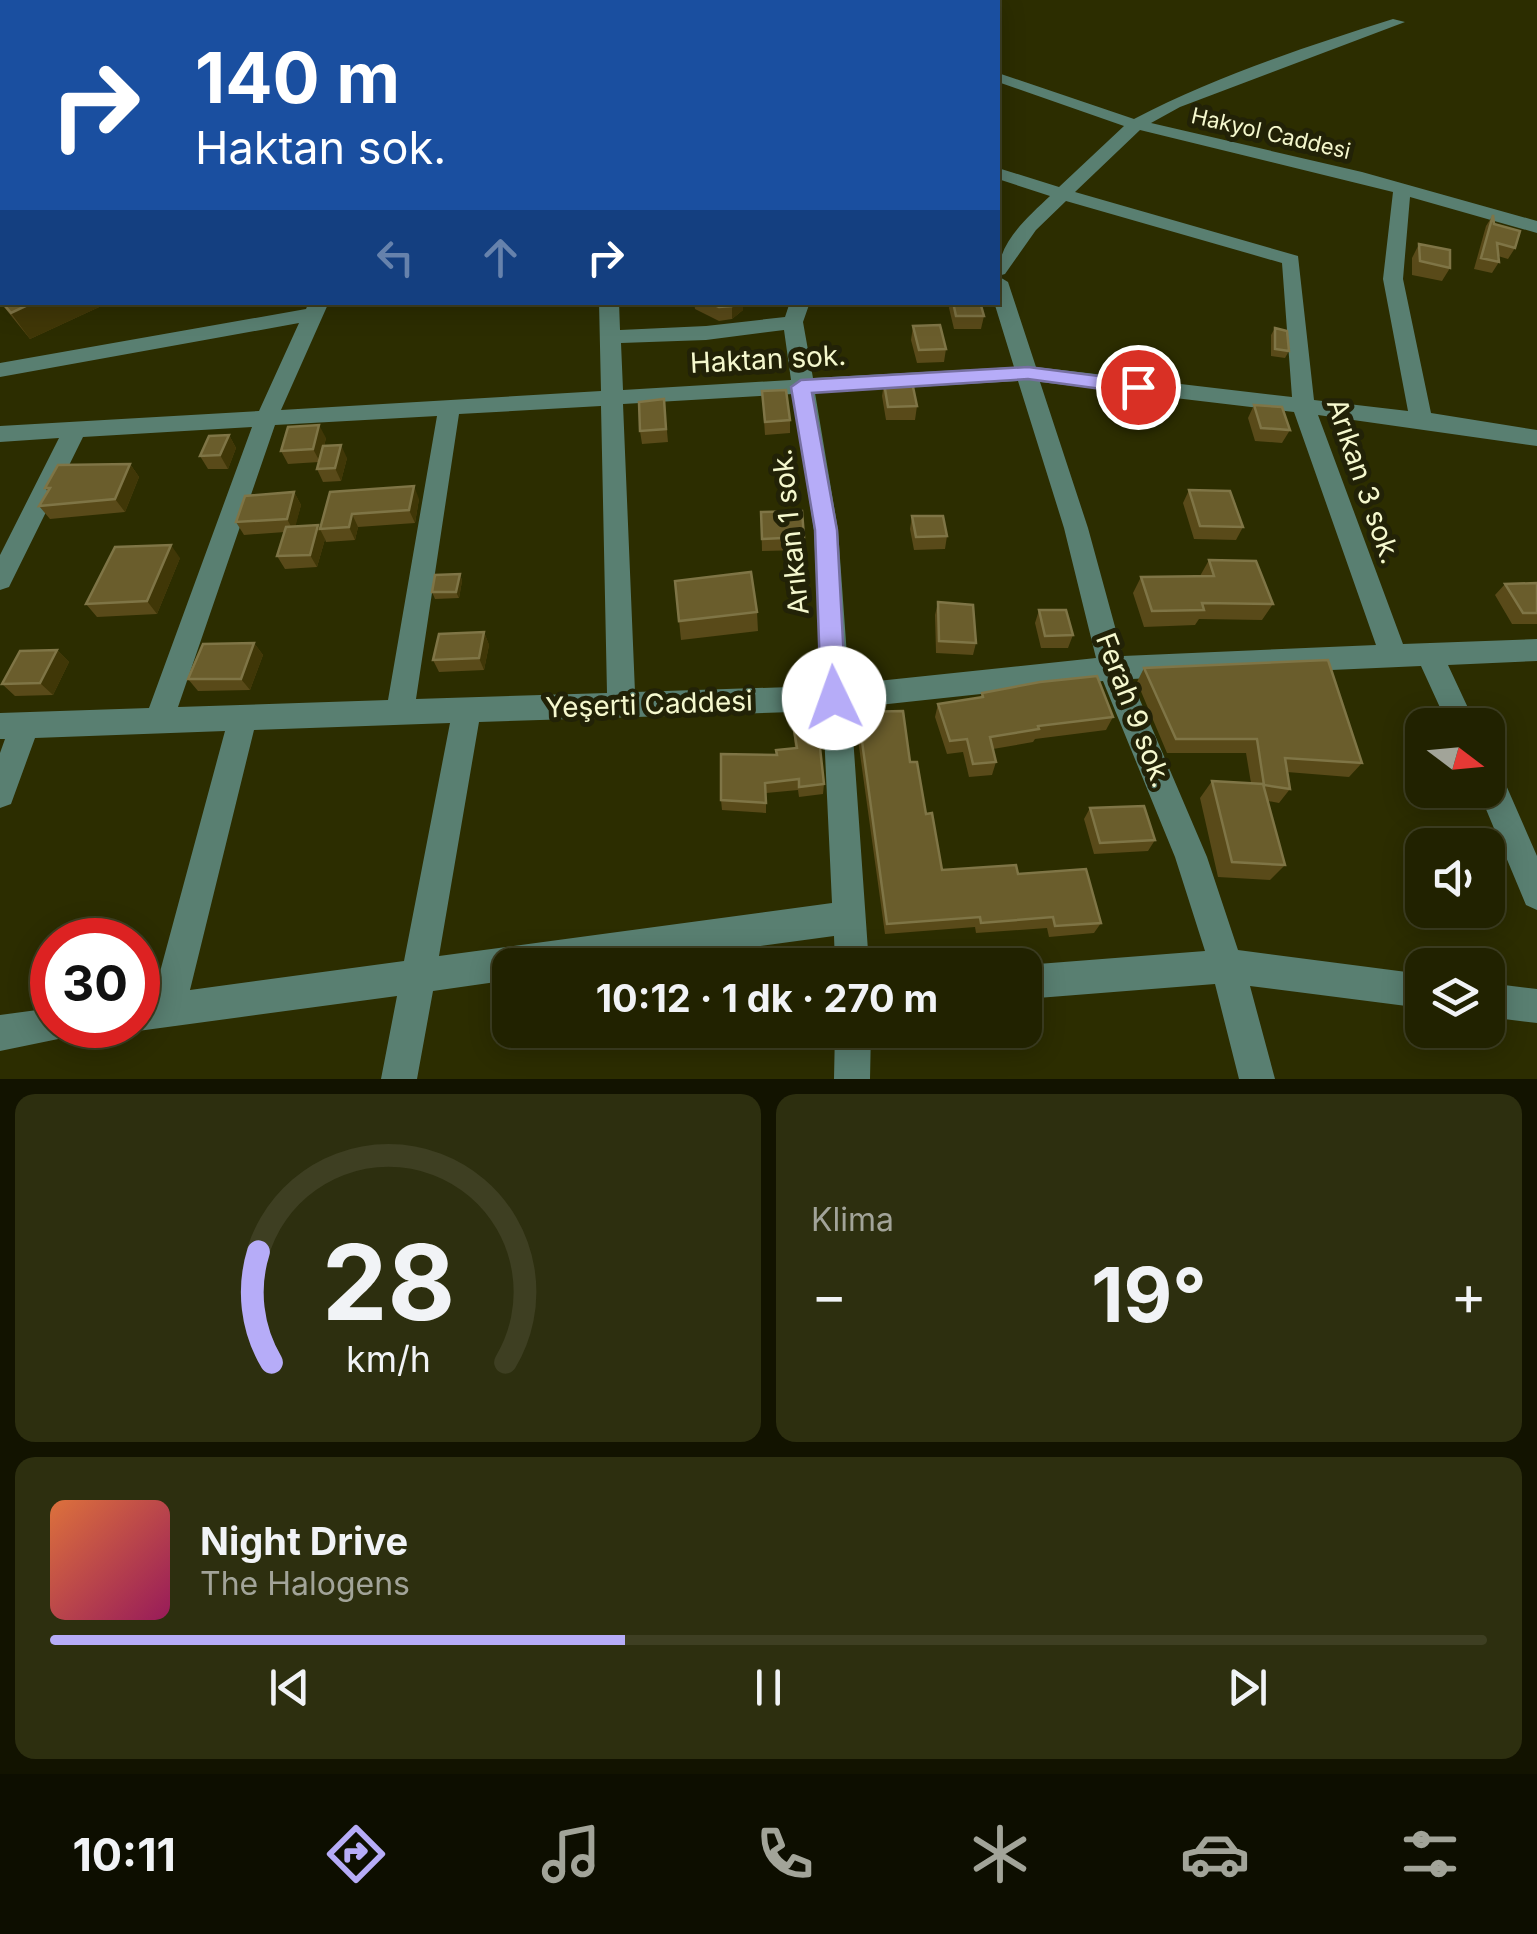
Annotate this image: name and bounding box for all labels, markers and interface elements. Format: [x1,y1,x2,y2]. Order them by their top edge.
text: 140 m [195,35,400,120]
icon: right [30,40,160,170]
street label: Hakyol Caddesi [1189,102,1353,164]
text: Haktan sok. [195,120,446,175]
icon: left [368,230,423,285]
icon: ahead [473,230,528,285]
icon: right [578,230,633,285]
street label: Haktan sok. [689,338,847,380]
pin [1096,345,1181,430]
icon: arrive [1111,360,1166,415]
street label: Arıkan 3 sok. [1320,394,1408,568]
street label: Arıkan 1 sok. [764,447,816,617]
street label: Ferah 9 sok. [1089,628,1179,792]
position arrow [782,646,886,750]
street label: Yeşerti Caddesi [545,683,753,725]
north arrow [1405,708,1505,808]
map controls [1405,708,1505,1048]
button: sound [1405,828,1505,928]
speed limit sign: 30 [30,918,160,1048]
button: layers [1405,948,1505,1048]
text: 10:12 · 1 dk · 270 m [596,975,938,1021]
text: Klima [811,1200,894,1239]
text: 28 [321,1219,455,1345]
text: 19° [1091,1249,1207,1340]
text: − [811,1262,847,1328]
text: + [1451,1262,1487,1328]
text: km/h [346,1337,430,1381]
text: Night Drive [200,1518,408,1564]
text: The Halogens [200,1564,410,1603]
icon: previous [262,1660,317,1715]
icon: pause [741,1660,796,1715]
icon: next [1220,1660,1275,1715]
icon: directions [321,1819,391,1889]
icon: music [536,1819,606,1889]
icon: phone [750,1819,820,1889]
icon: climate [965,1819,1035,1889]
icon: car [1180,1819,1250,1889]
icon: filters [1395,1819,1465,1889]
text: 10:11 [72,1827,176,1882]

